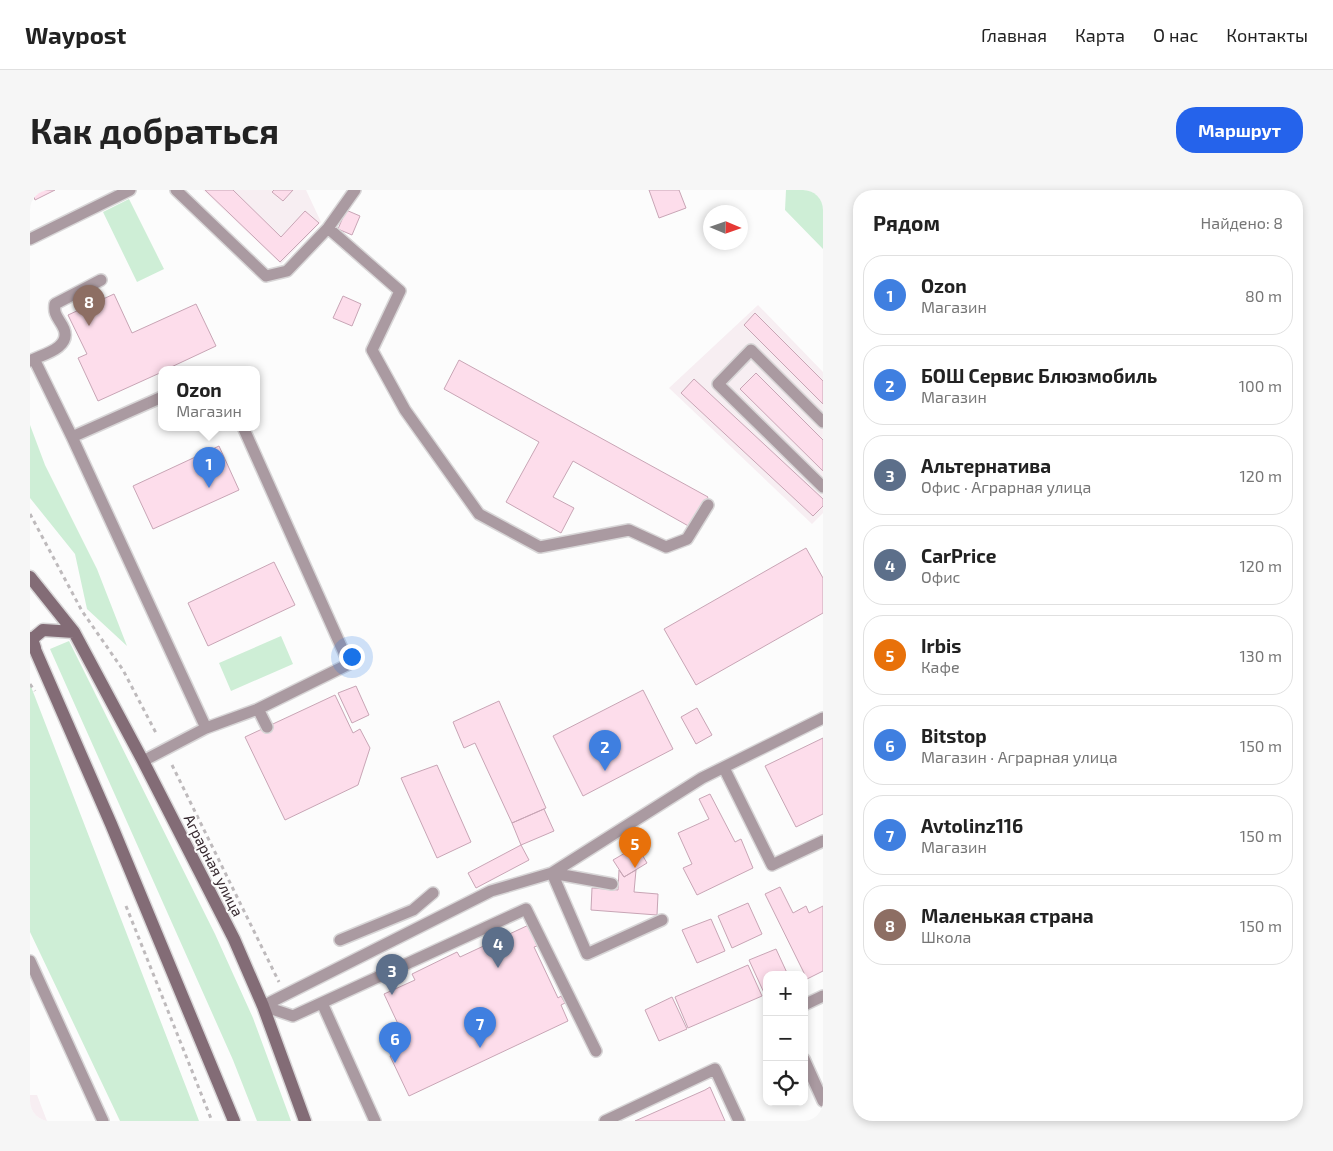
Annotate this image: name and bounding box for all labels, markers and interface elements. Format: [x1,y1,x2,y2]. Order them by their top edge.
text: Waypost [25,20,126,49]
text: Главная [981,24,1047,46]
text: Карта [1075,24,1125,46]
text: О нас [1153,24,1198,46]
text: Контакты [1226,24,1308,46]
button: Маршрут [1176,107,1303,153]
text: Как добраться [30,109,279,151]
north arrow [703,205,748,250]
text: Рядом [873,210,940,235]
text: Найдено: 8 [1201,213,1283,232]
text: Ozon [921,274,967,297]
pin: 8 [73,285,105,326]
text: 1 [887,286,893,305]
text: 80 m [1245,286,1282,305]
text: Магазин [921,297,987,316]
text: БОШ Сервис Блюзмобиль [921,364,1157,387]
popup [158,366,260,431]
text: 2 [885,376,895,395]
text: 100 m [1239,376,1282,395]
text: Ozon [176,378,222,401]
text: Магазин [921,387,987,406]
text: Магазин [176,401,242,420]
pin: 1 [193,447,225,488]
text: Альтернатива [921,454,1051,477]
text: 3 [885,466,895,485]
text: 120 m [1239,466,1282,485]
text: Офис · Аграрная улица [921,477,1091,496]
text: CarPrice [921,544,996,567]
text: 4 [885,556,895,575]
text: 120 m [1239,556,1282,575]
text: Офис [921,567,960,586]
text: Irbis [921,634,961,657]
your location [339,644,365,670]
text: 5 [886,646,894,665]
text: 130 m [1240,646,1282,665]
text: Кафе [921,657,960,676]
text: Bitstop [921,724,987,747]
pin: 2 [589,730,621,771]
text: 6 [885,736,895,755]
text: 150 m [1240,736,1282,755]
text: Магазин · Аграрная улица [921,747,1118,766]
street label: Аграрная улица [180,811,248,920]
text: Avtolinz116 [921,814,1023,837]
text: 7 [886,826,894,845]
text: 150 m [1240,826,1282,845]
pin: 5 [619,827,651,868]
text: Магазин [921,837,987,856]
text: Маленькая страна [921,904,1094,927]
text: 8 [885,916,895,935]
text: 150 m [1240,916,1282,935]
pin: 4 [482,927,514,968]
text: Школа [921,927,971,946]
pin: 3 [376,954,408,995]
map controls [763,971,808,1106]
button: + [763,971,808,1016]
pin: 7 [464,1007,496,1048]
button: − [763,1016,808,1061]
pin: 6 [379,1022,411,1063]
button: locate [763,1061,808,1106]

